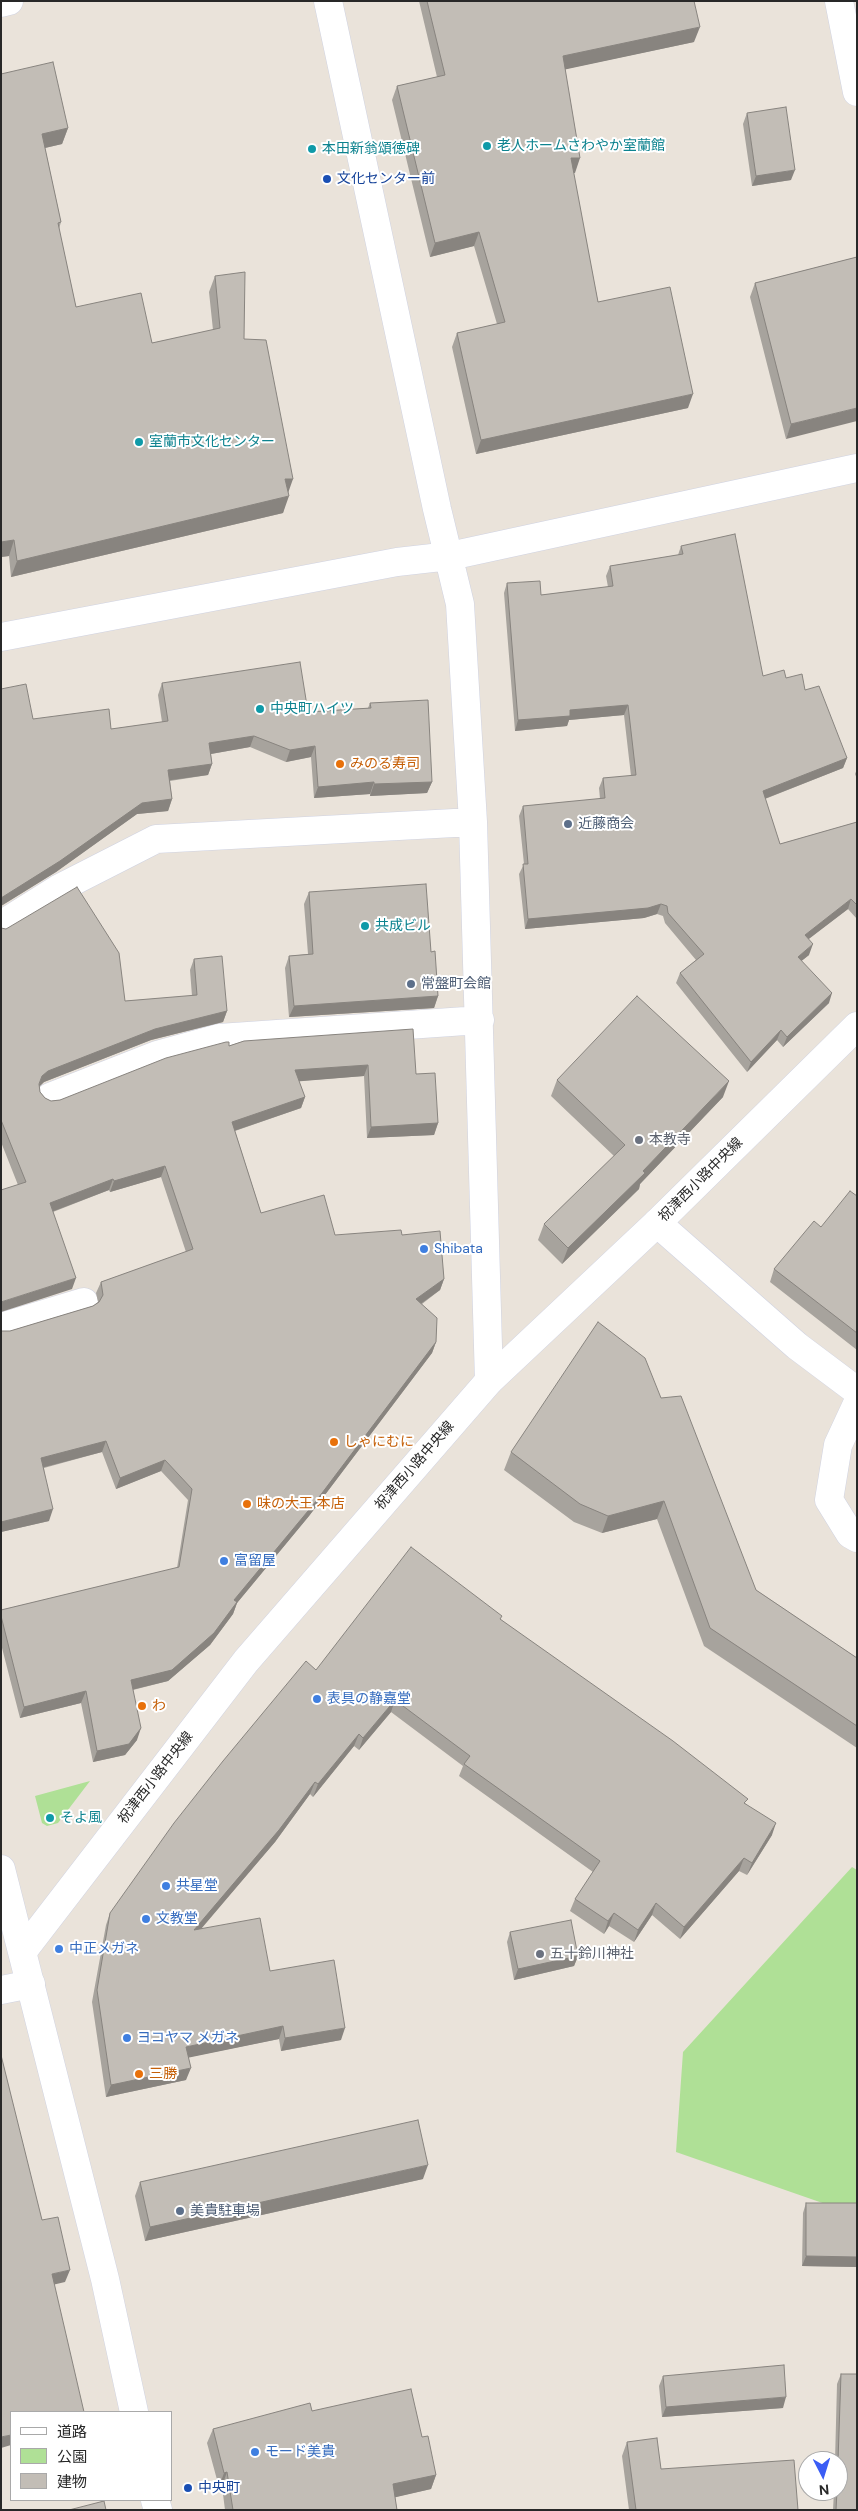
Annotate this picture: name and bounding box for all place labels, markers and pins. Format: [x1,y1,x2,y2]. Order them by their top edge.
place label: 老人ホームさわやか室蘭館 [497,138,665,154]
marker: 老人ホームさわやか室蘭館 [481,140,493,152]
place label: 本田新翁頌徳碑 [322,141,420,157]
marker: 本田新翁頌徳碑 [306,143,318,155]
place label: 文化センター前 [337,171,435,187]
marker: 文化センター前 [321,173,333,185]
place label: 室蘭市文化センター [149,434,275,450]
marker: 室蘭市文化センター [133,436,145,448]
place label: 中央町ハイツ [270,701,354,717]
marker: 中央町ハイツ [254,703,266,715]
place label: みのる寿司 [350,756,420,772]
marker: みのる寿司 [334,758,346,770]
place label: 近藤商会 [578,816,634,832]
marker: 近藤商会 [562,818,574,830]
place label: 共成ビル [375,918,431,934]
marker: 共成ビル [359,920,371,932]
place label: 常盤町会館 [421,976,491,992]
marker: 常盤町会館 [405,978,417,990]
place label: 本教寺 [649,1132,691,1148]
marker: 本教寺 [633,1134,645,1146]
place label: Shibata [434,1241,483,1257]
marker: Shibata [418,1243,430,1255]
place label: しゃにむに [344,1434,414,1450]
marker: しゃにむに [328,1436,340,1448]
place label: 味の大王 本店 [257,1496,345,1512]
marker: 味の大王 本店 [241,1498,253,1510]
place label: 富留屋 [234,1553,276,1569]
marker: 富留屋 [218,1555,230,1567]
place label: 表具の静嘉堂 [327,1691,411,1707]
marker: 表具の静嘉堂 [311,1693,323,1705]
place label: わ [152,1698,166,1714]
marker: わ [136,1700,148,1712]
place label: そよ風 [60,1810,102,1826]
marker: そよ風 [44,1812,56,1824]
place label: 共星堂 [176,1878,218,1894]
marker: 共星堂 [160,1880,172,1892]
place label: 文教堂 [156,1911,198,1927]
marker: 文教堂 [140,1913,152,1925]
place label: 中正メガネ [69,1941,139,1957]
marker: 中正メガネ [53,1943,65,1955]
place label: 五十鈴川神社 [550,1946,634,1962]
marker: 五十鈴川神社 [534,1948,546,1960]
place label: ヨコヤマ メガネ [137,2030,239,2046]
marker: ヨコヤマ メガネ [121,2032,133,2044]
place label: 三勝 [149,2066,177,2082]
marker: 三勝 [133,2068,145,2080]
place label: 美貴駐車場 [190,2203,260,2219]
marker: 美貴駐車場 [174,2205,186,2217]
place label: モード美貴 [265,2444,335,2460]
marker: モード美貴 [249,2446,261,2458]
place label: 中央町 [198,2480,240,2496]
marker: 中央町 [182,2482,194,2494]

